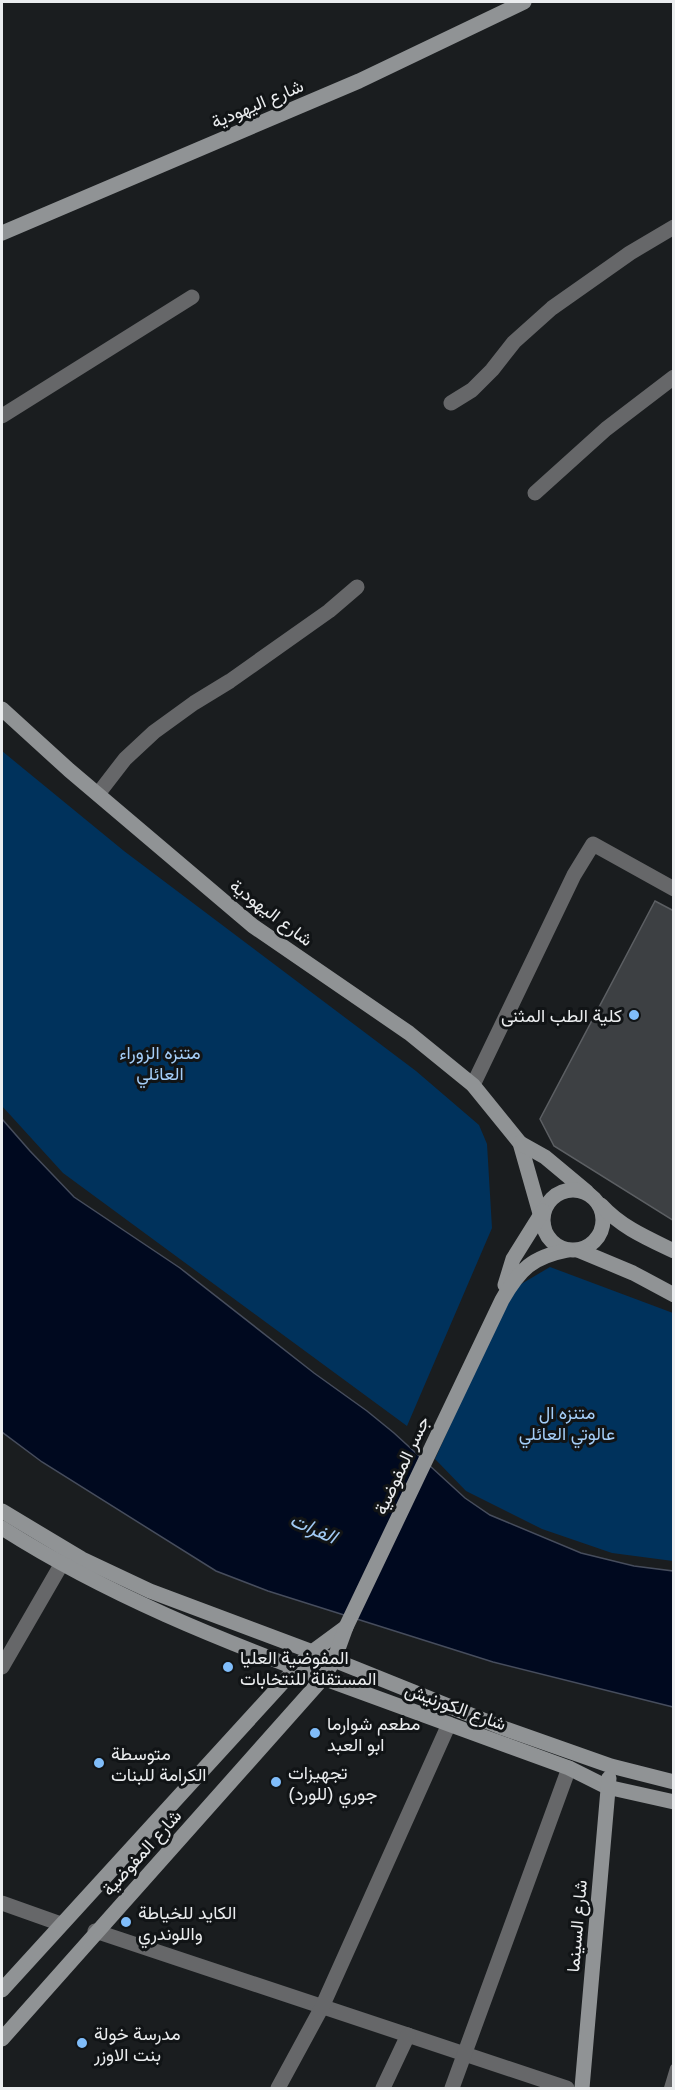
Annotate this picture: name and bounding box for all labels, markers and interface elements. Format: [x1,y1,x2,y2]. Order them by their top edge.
street label: شارع اليهودية [208,74,307,134]
street label: شارع اليهودية [225,874,318,952]
place label: كلية الطب المثنى [501,1004,622,1027]
marker: كلية الطب المثنى [627,1008,641,1022]
park label: متنزه الزوراء العائلي [119,1041,201,1089]
park label: متنزه ال عالوتي العائلي [519,1401,615,1449]
street label: جسر المفوضية [369,1412,434,1518]
water label: الفرات [286,1506,343,1551]
place label: المفوضية العليا المستقلة للنتخابات [240,1646,376,1689]
marker: المفوضية العليا المستقلة للنتخابات [221,1660,235,1674]
street label: شارع الكورنيش [402,1678,510,1736]
place label: مطعم شوارما ابو العبد [327,1712,420,1756]
marker: مطعم شوارما ابو العبد [308,1726,322,1740]
place label: متوسطة الكرامة للبنات [111,1742,207,1786]
marker: متوسطة الكرامة للبنات [92,1756,106,1770]
place label: تجهيزات جوري (للورد) [288,1761,377,1809]
marker: تجهيزات جوري (للورد) [269,1775,283,1789]
street label: شارع المفوضية [97,1804,187,1901]
street label: شارع السينما [561,1879,593,1973]
place label: الكايد للخياطة واللوندري [138,1901,236,1949]
marker: الكايد للخياطة واللوندري [119,1915,133,1929]
place label: مدرسة خولة بنت الاوزر [93,2022,181,2066]
marker: مدرسة خولة بنت الاوزر [75,2036,89,2050]

